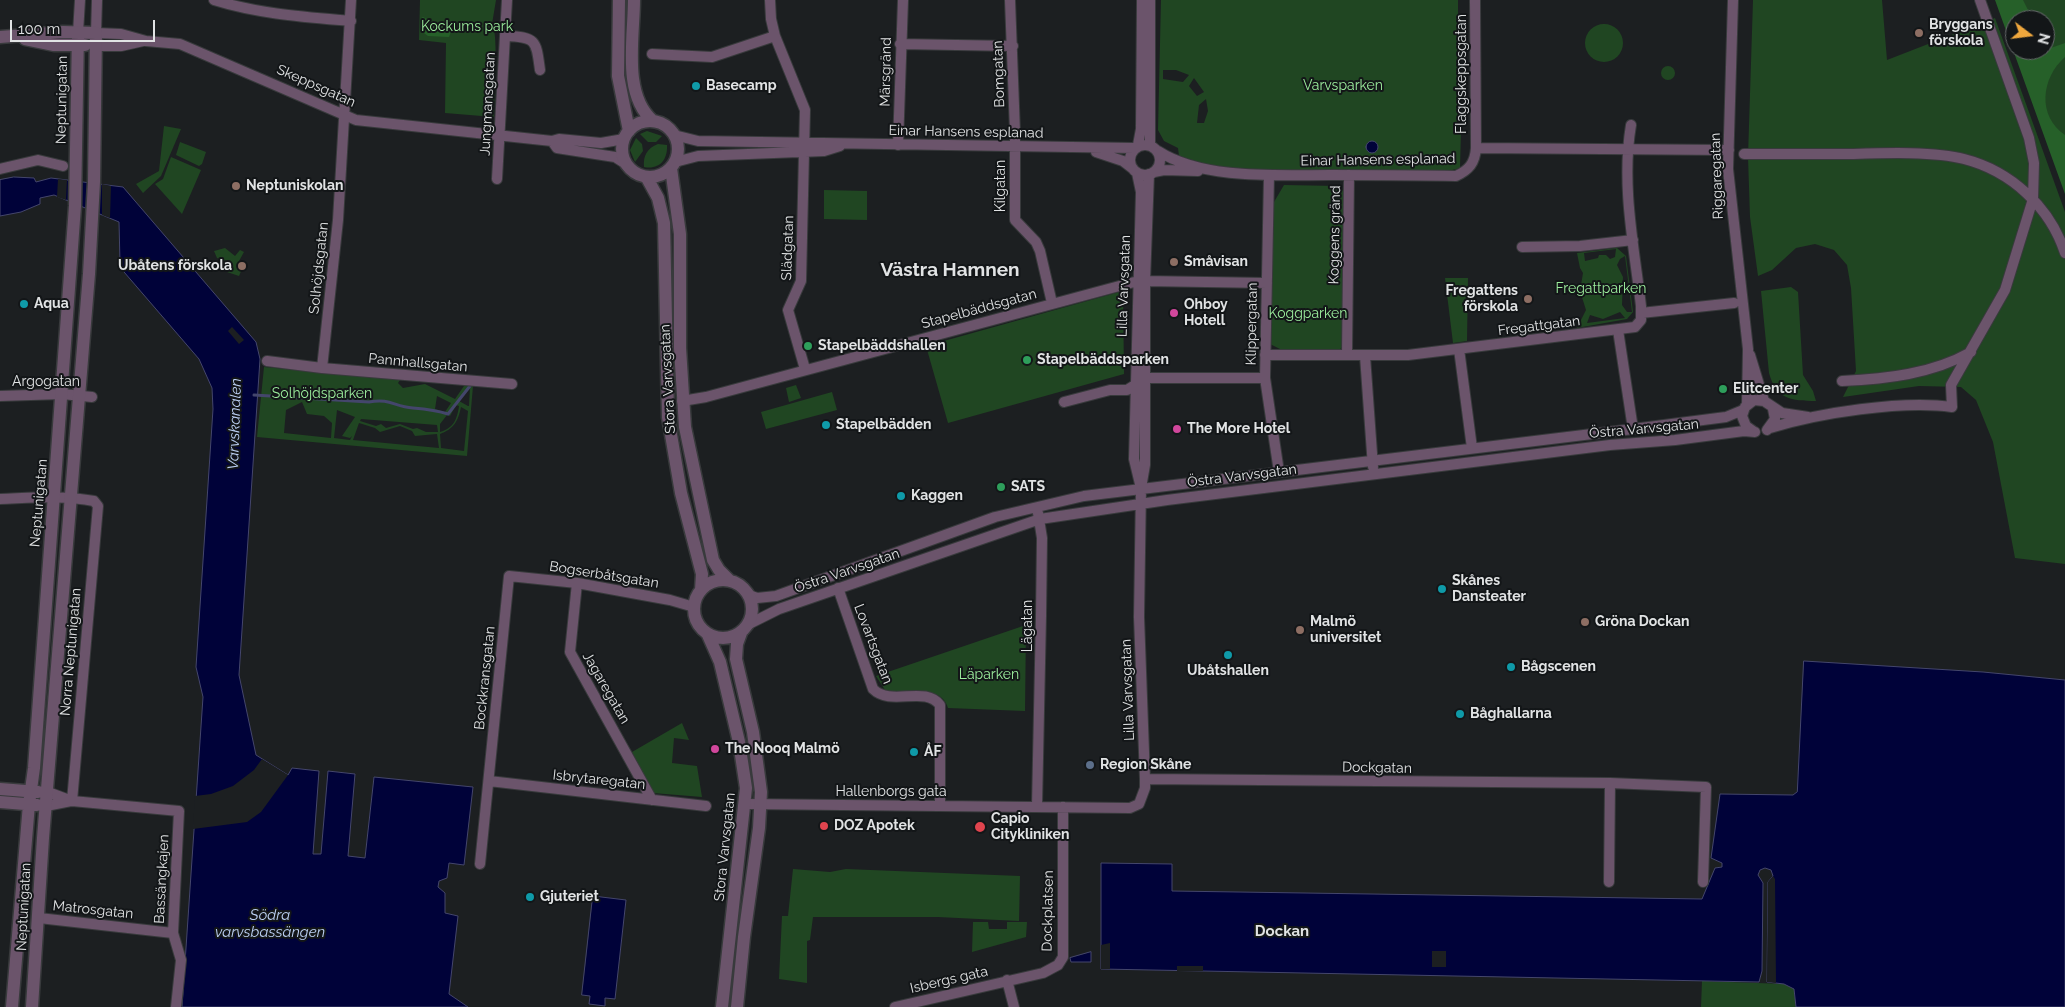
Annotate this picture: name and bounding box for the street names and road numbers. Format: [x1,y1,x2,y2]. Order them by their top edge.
street label: Flaggskeppsgatan [1454,14,1470,134]
street label: Märsgränd [877,37,895,107]
street label: Bomgatan [989,40,1009,108]
street label: Jungmansgatan [477,52,499,156]
street label: Neptunigatan [53,56,71,144]
street label: Skeppsgatan [274,61,358,111]
street label: Einar Hansens esplanad [888,122,1044,142]
street label: Riggaregatan [1707,132,1727,220]
street label: Einar Hansens esplanad [1300,150,1456,170]
street label: Kilgatan [993,160,1009,212]
street label: Koggens gränd [1326,185,1344,285]
street label: Slädgatan [778,215,798,281]
street label: Solhöjdsgatan [306,221,332,315]
street label: Lilla Varvsgatan [1114,235,1134,337]
street label: Klippergatan [1243,282,1261,366]
street label: Stapelbäddsgatan [920,286,1038,332]
street label: Fregattgatan [1497,313,1581,339]
street label: Stora Varvsgatan [657,324,679,434]
street label: Pannhallsgatan [368,350,468,376]
street label: Argogatan [12,374,80,390]
street label: Östra Varvsgatan [1588,416,1700,442]
street label: Neptunigatan [27,458,51,548]
street label: Östra Varvsgatan [1186,461,1298,491]
street label: Östra Varvsgatan [792,545,902,597]
street label: Bogserbåtsgatan [548,558,660,592]
street label: Norra Neptunigatan [57,587,85,717]
street label: Lägatan [1020,600,1036,652]
street label: Lovartsgatan [850,602,896,686]
street label: Bockkransgatan [471,625,499,731]
street label: Lilla Varvsgatan [1118,639,1138,741]
street label: Jagaregatan [579,649,633,727]
street label: Dockgatan [1342,759,1412,777]
street label: Isbrytaregatan [552,767,646,793]
street label: Hallenborgs gata [835,784,947,800]
street label: Stora Varvsgatan [711,792,739,902]
street label: Bassängkajen [151,834,173,924]
street label: Neptunigatan [13,862,35,952]
street label: Dockplatsen [1039,870,1057,952]
street label: Matrosgatan [52,897,134,923]
street label: Isbergs gata [908,963,990,997]

